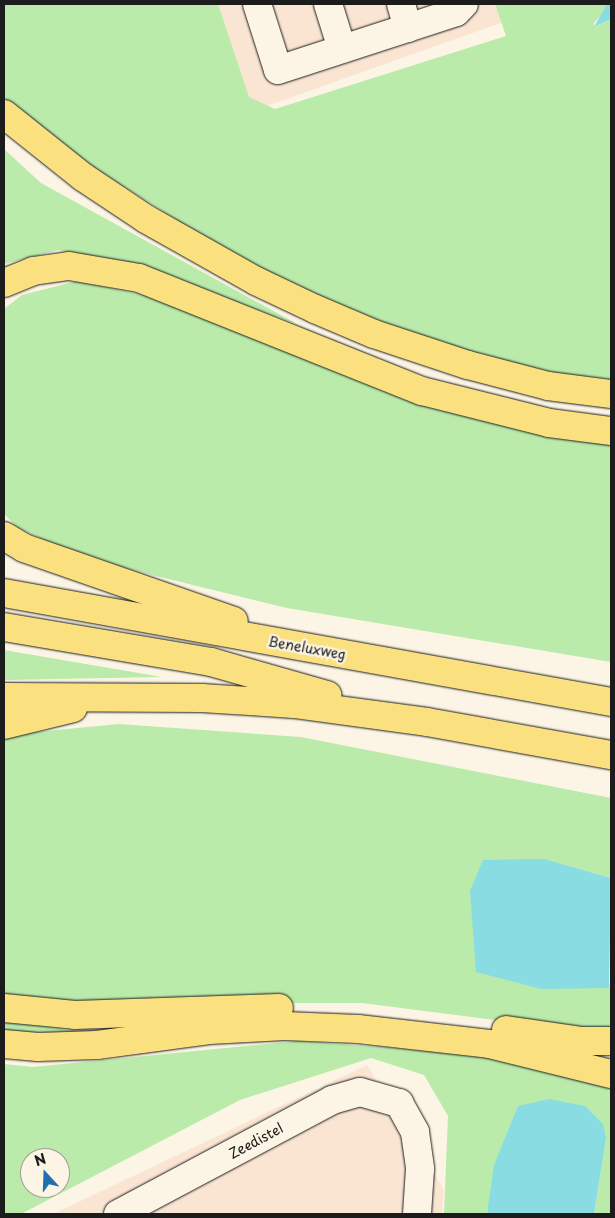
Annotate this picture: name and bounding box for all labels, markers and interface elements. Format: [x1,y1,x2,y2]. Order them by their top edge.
street label: Beneluxweg [267,633,347,663]
street label: Zeedistel [226,1120,286,1162]
north arrow [20,1148,70,1198]
text: N [31,1148,49,1171]

